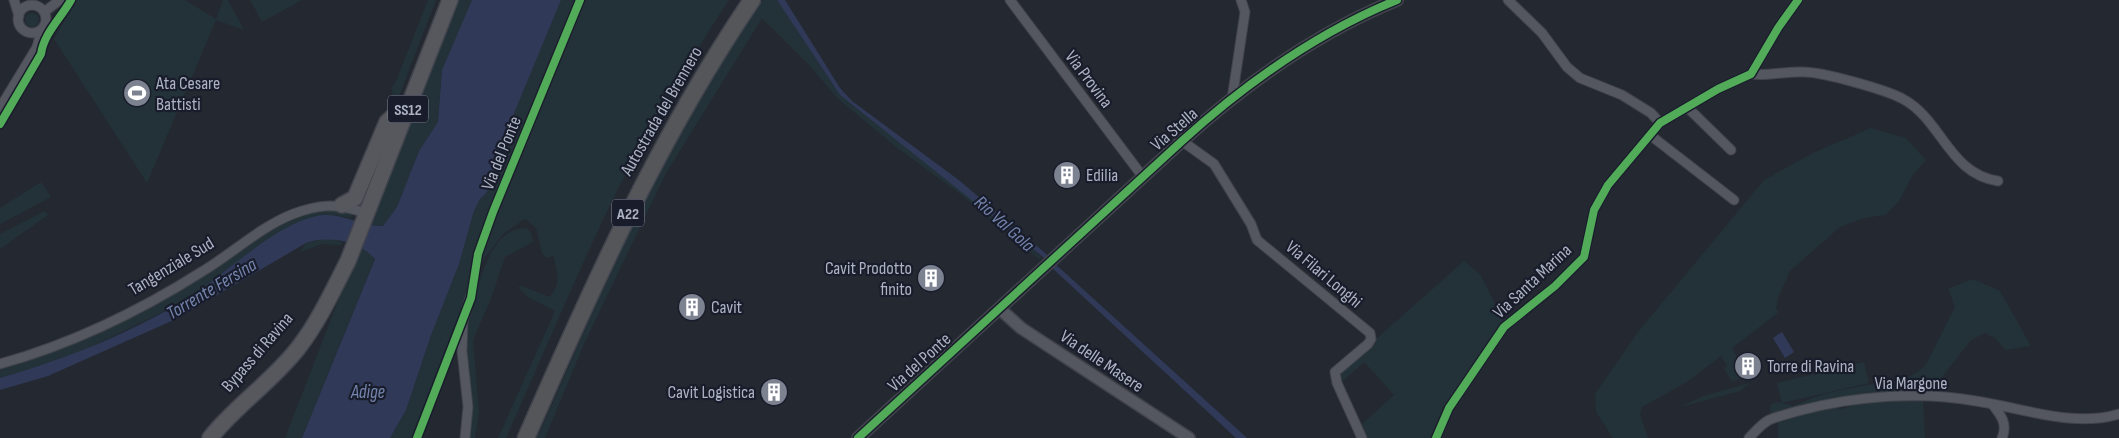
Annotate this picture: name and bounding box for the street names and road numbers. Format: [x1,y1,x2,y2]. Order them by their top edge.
street label: Autostrada del Brennero [616,43,707,180]
street label: Via Provina [1060,47,1117,112]
road number: SS12 [388,96,428,122]
street label: Via Stella [1147,103,1202,155]
street label: Via del Ponte [477,113,526,193]
road number: A22 [612,200,644,227]
street label: Tangenziale Sud [125,233,218,300]
street label: Via Filari Longhi [1281,236,1366,312]
street label: Via Santa Marina [1489,240,1576,323]
street label: Bypass di Ravina [217,308,298,396]
street label: Via delle Masere [1056,326,1147,397]
street label: Via del Ponte [883,329,955,396]
street label: Via Margone [1874,373,1948,394]

